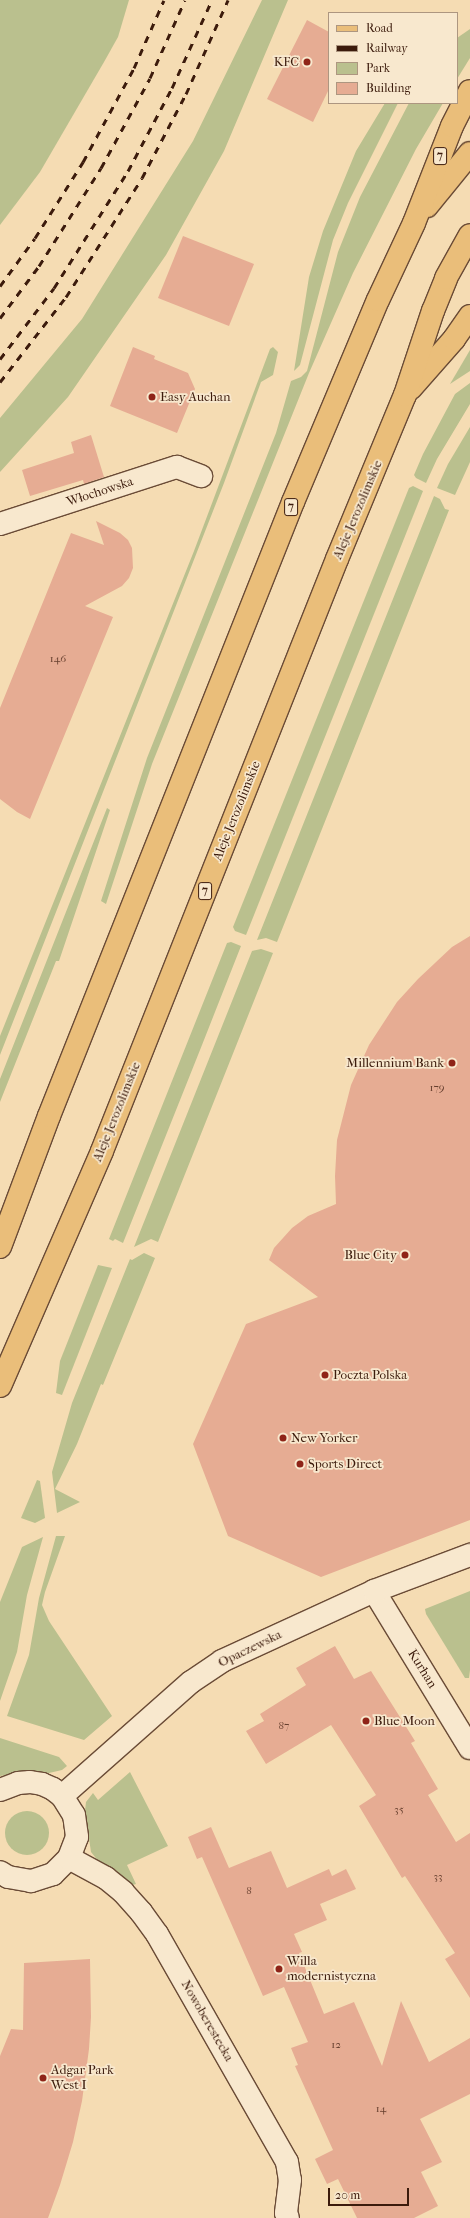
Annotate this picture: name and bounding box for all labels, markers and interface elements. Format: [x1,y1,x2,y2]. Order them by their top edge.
legend [328,12,458,104]
text: Road [366,21,393,35]
text: Railway [366,41,408,55]
place label: KFC [274,54,299,70]
marker: KFC [302,57,312,67]
text: Park [366,61,390,75]
text: Building [366,81,411,95]
road number: 7 [433,146,447,166]
place label: Easy Auchan [160,389,231,405]
marker: Easy Auchan [147,392,157,402]
street label: Aleje Jerozolimskie [330,458,386,562]
street label: Włochowska [65,474,135,510]
road number: 7 [284,497,298,517]
house number: 146 [50,652,66,666]
street label: Aleje Jerozolimskie [210,759,264,863]
road number: 7 [198,881,212,901]
place label: Millennium Bank [346,1055,444,1071]
marker: Millennium Bank [447,1058,457,1068]
street label: Aleje Jerozolimskie [90,1060,144,1164]
house number: 179 [429,1081,445,1095]
place label: Blue City [345,1247,397,1263]
marker: Blue City [400,1250,410,1260]
place label: Poczta Polska [333,1367,407,1383]
marker: Poczta Polska [320,1370,330,1380]
place label: New Yorker [291,1430,357,1446]
marker: New Yorker [278,1433,288,1443]
place label: Sports Direct [308,1456,382,1472]
marker: Sports Direct [295,1459,305,1469]
street label: Opaczewska [216,1627,284,1671]
street label: Kurhan [404,1647,440,1691]
place label: Blue Moon [374,1713,435,1729]
marker: Blue Moon [361,1716,371,1726]
house number: 87 [279,1719,289,1733]
house number: 35 [394,1803,404,1817]
house number: 33 [433,1870,443,1884]
house number: 8 [246,1884,252,1898]
place label: Willa modernistyczna [287,1954,376,1985]
marker: Willa modernistyczna [274,1964,284,1974]
street label: Nowoberestecka [177,1978,237,2064]
house number: 12 [331,2038,341,2052]
place label: Adgar Park West I [51,2063,114,2094]
marker: Adgar Park West I [38,2073,48,2083]
house number: 14 [376,2102,386,2116]
scale bar [330,2180,411,2206]
text: 20 m [335,2188,360,2202]

